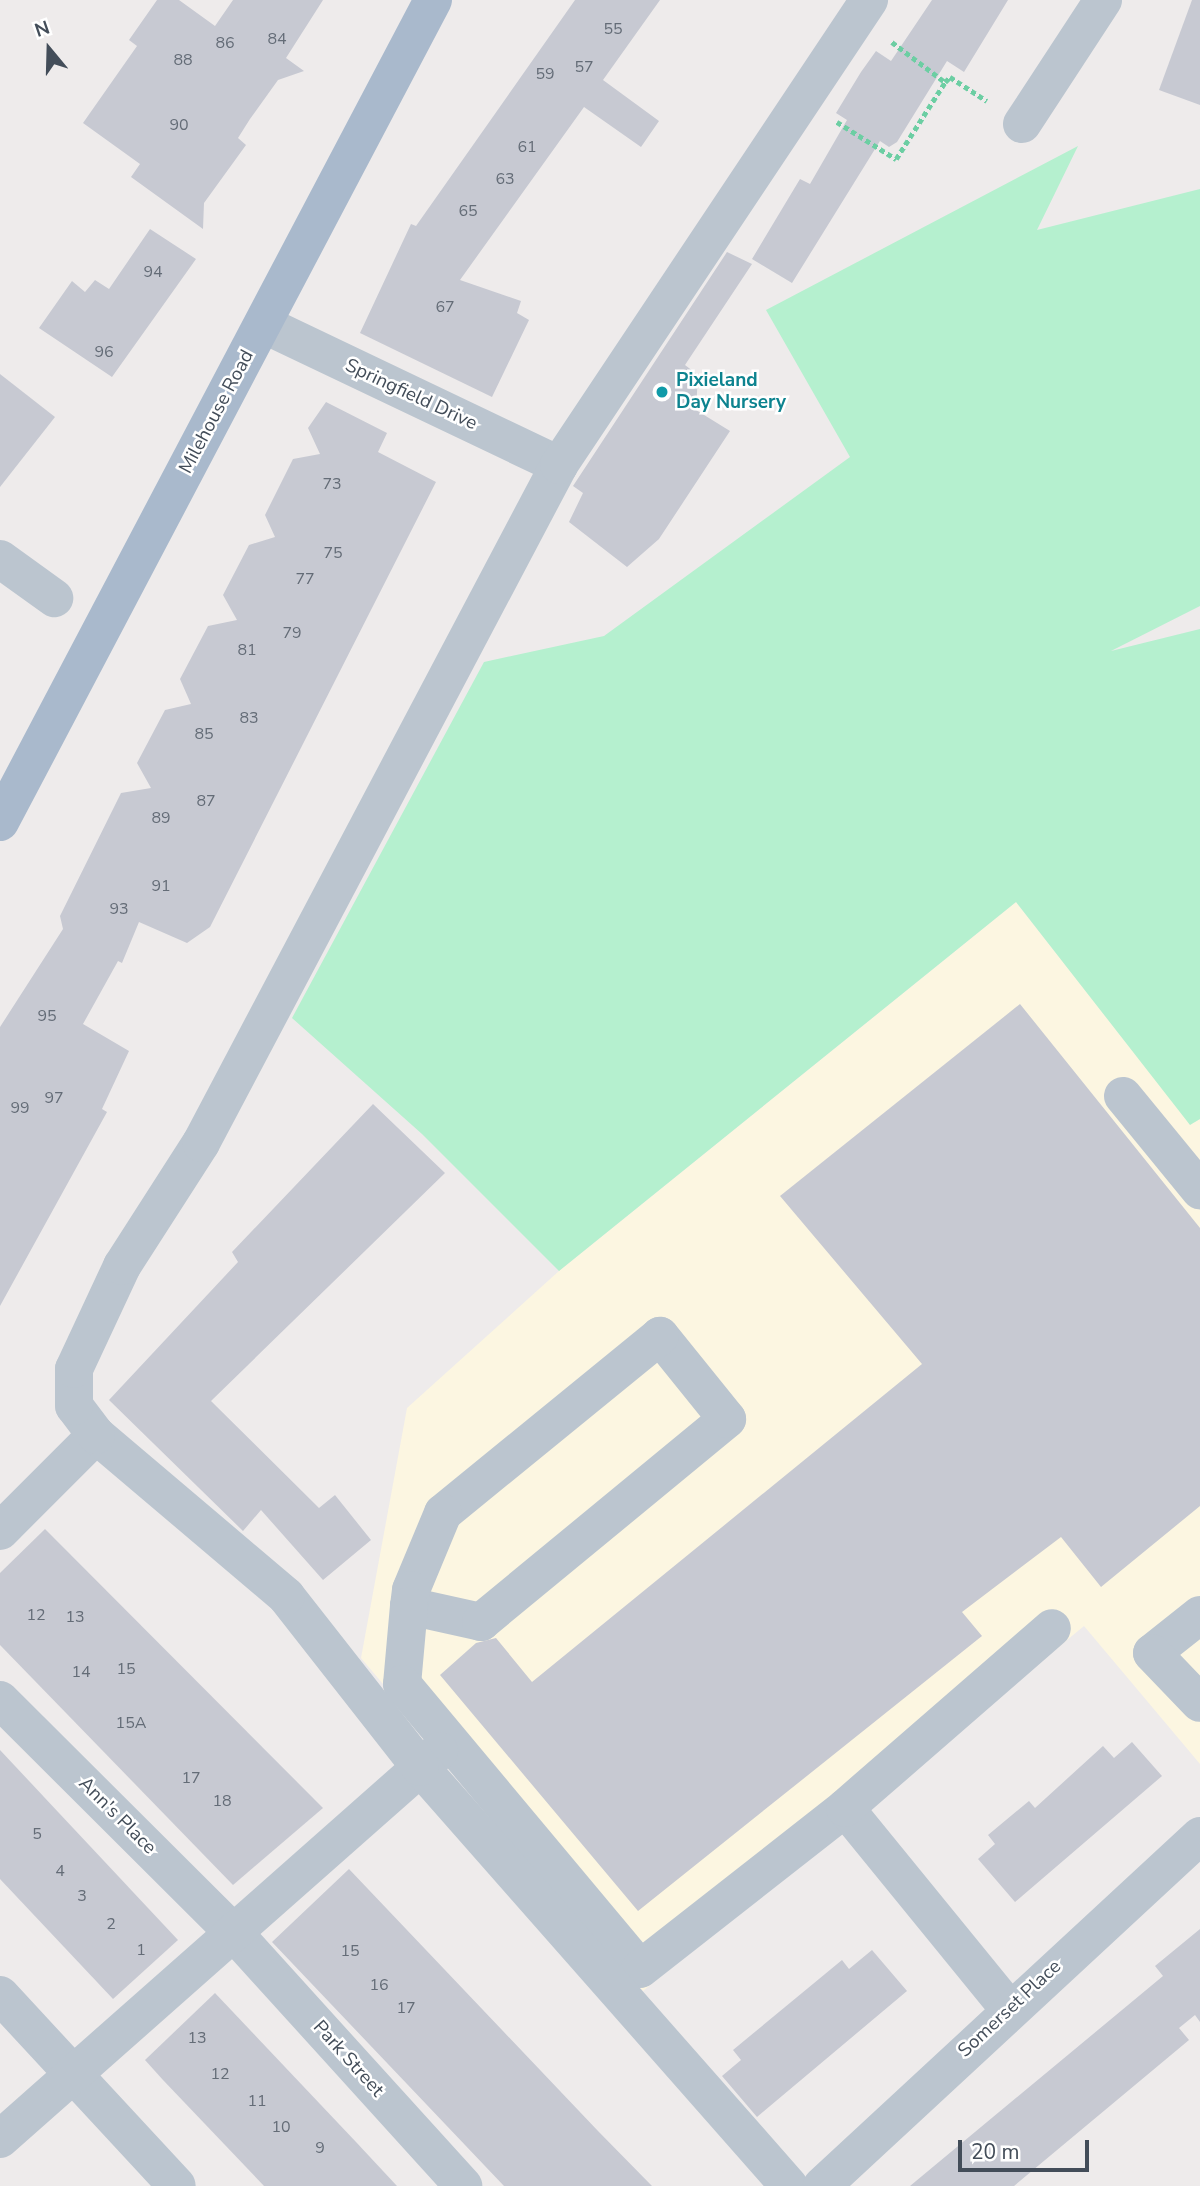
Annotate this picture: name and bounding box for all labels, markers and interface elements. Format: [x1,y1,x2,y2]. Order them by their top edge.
north arrow [14,14,84,84]
text: N [31,15,53,44]
house number: 55 [603,19,623,39]
house number: 84 [267,29,287,49]
house number: 86 [215,33,235,53]
house number: 88 [173,50,193,70]
house number: 57 [574,57,594,77]
house number: 59 [535,64,555,84]
house number: 90 [169,115,189,135]
house number: 61 [517,137,537,157]
house number: 63 [495,169,515,189]
house number: 65 [458,201,478,221]
house number: 94 [143,262,163,282]
house number: 67 [435,297,455,317]
house number: 96 [94,342,114,362]
street label: Milehouse Road [175,346,259,478]
street label: Springfield Drive [341,354,481,436]
place label: Pixieland Day Nursery [676,370,786,414]
marker: Pixieland Day Nursery [654,384,670,400]
house number: 73 [322,474,342,494]
house number: 75 [323,543,343,563]
house number: 77 [295,569,315,589]
house number: 79 [282,623,302,643]
house number: 81 [237,640,257,660]
house number: 83 [239,708,259,728]
house number: 85 [194,724,214,744]
house number: 87 [196,791,216,811]
house number: 89 [151,808,171,828]
house number: 91 [151,876,171,896]
house number: 93 [109,899,129,919]
house number: 95 [37,1006,57,1026]
house number: 97 [44,1088,64,1108]
house number: 99 [10,1098,30,1118]
house number: 12 [26,1605,46,1625]
house number: 13 [65,1607,85,1627]
house number: 15 [116,1659,136,1679]
house number: 14 [71,1662,91,1682]
house number: 15A [116,1713,146,1733]
house number: 17 [181,1768,201,1788]
street label: Ann's Place [74,1773,160,1859]
house number: 18 [212,1791,232,1811]
house number: 5 [32,1824,42,1844]
house number: 4 [55,1861,65,1881]
house number: 3 [77,1886,87,1906]
house number: 2 [106,1914,116,1934]
house number: 1 [136,1940,146,1960]
house number: 15 [340,1941,360,1961]
street label: Somerset Place [954,1955,1066,2063]
house number: 16 [369,1975,389,1995]
house number: 17 [396,1998,416,2018]
street label: Park Street [308,2016,388,2102]
house number: 13 [187,2028,207,2048]
house number: 12 [210,2064,230,2084]
house number: 11 [247,2091,267,2111]
house number: 10 [271,2117,291,2137]
scale bar [962,2126,1093,2170]
house number: 9 [315,2138,325,2158]
text: 20 m [971,2138,1020,2166]

